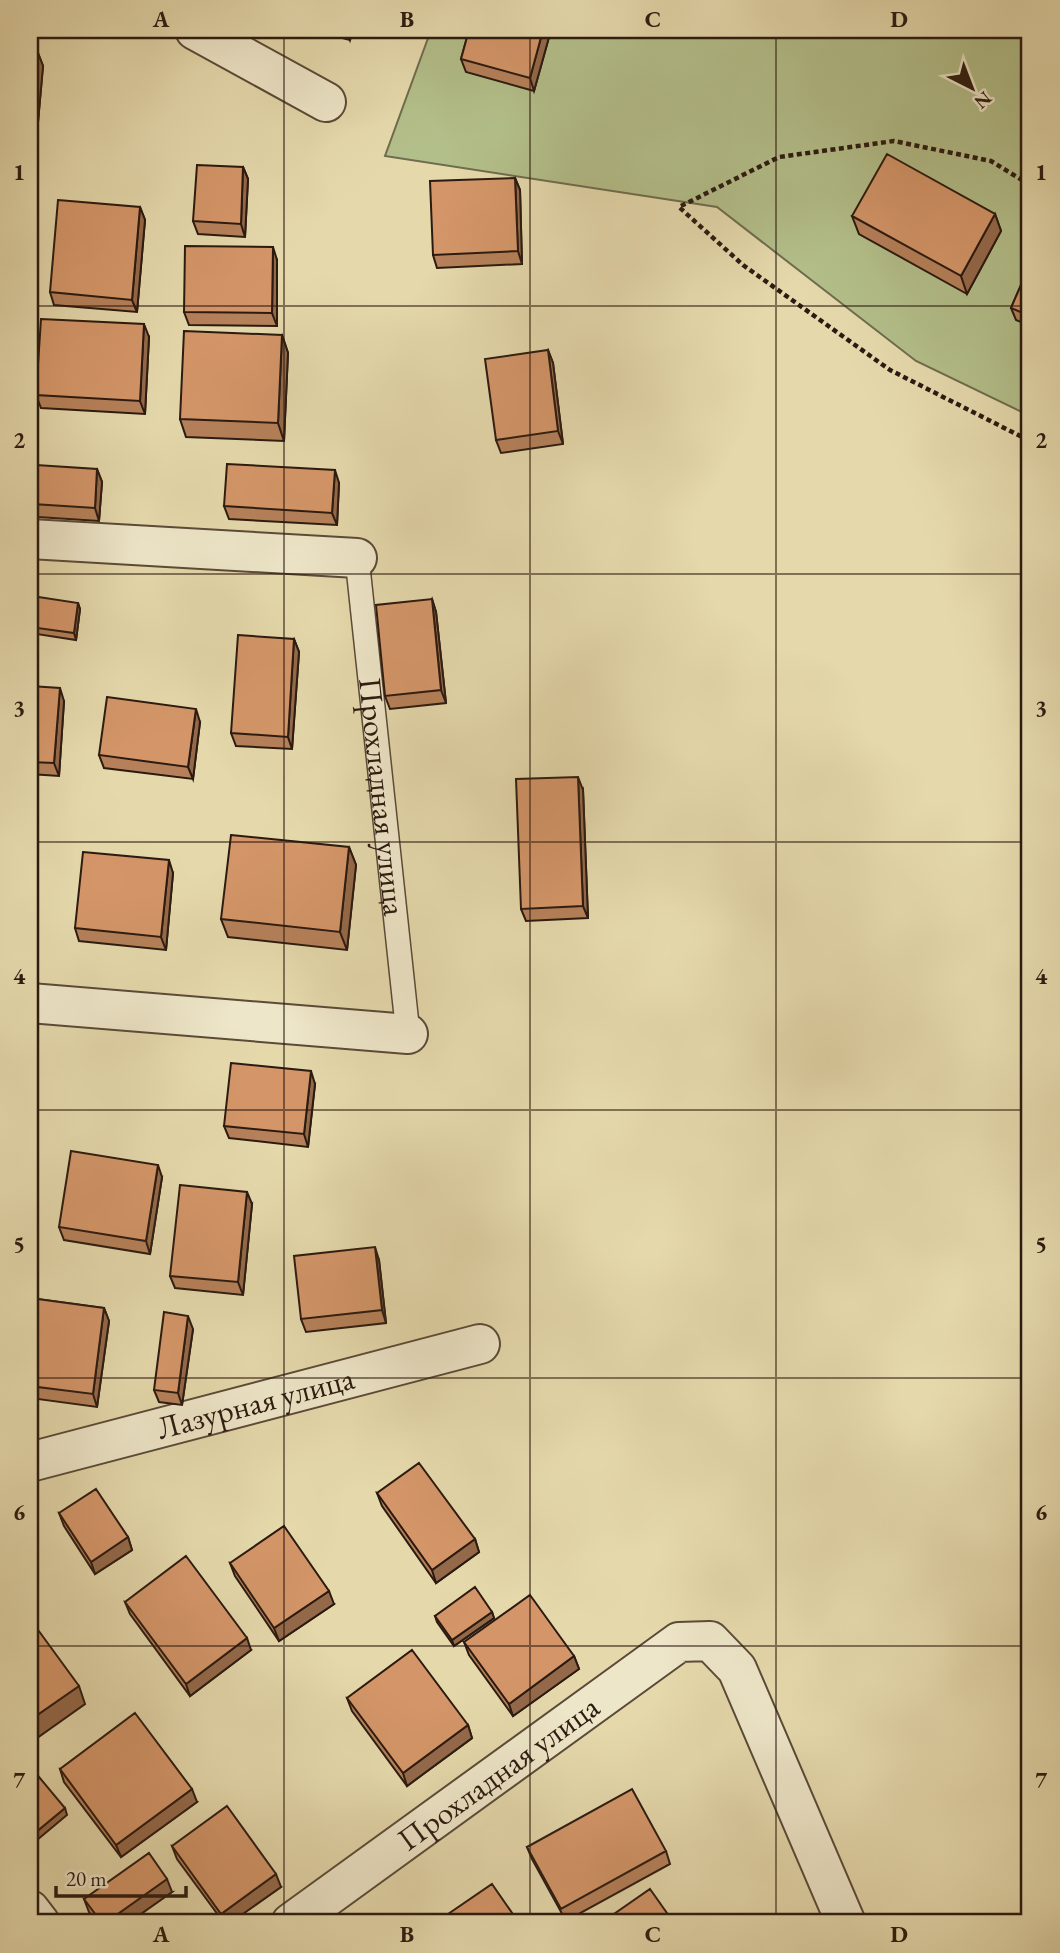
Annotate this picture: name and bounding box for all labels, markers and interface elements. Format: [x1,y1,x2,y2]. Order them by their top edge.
text: A [152,4,170,34]
text: B [400,4,414,34]
text: C [645,4,661,34]
text: D [890,4,908,34]
north arrow [937,52,1007,122]
text: N [968,86,997,115]
text: 1 [13,157,25,187]
text: 1 [1035,157,1047,187]
text: 2 [13,425,25,455]
text: 2 [1035,425,1047,455]
street label: Прохладная улица [349,675,416,918]
text: 3 [13,693,25,723]
text: 3 [1035,693,1047,723]
text: 4 [13,961,26,991]
text: 4 [1035,961,1048,991]
text: 5 [13,1229,25,1259]
text: 5 [1035,1229,1047,1259]
street label: Лазурная улица [152,1357,359,1449]
text: 6 [13,1497,25,1527]
text: 6 [1035,1497,1047,1527]
street label: Прохладная улица [389,1686,608,1860]
text: 7 [13,1765,26,1795]
text: 7 [1035,1765,1048,1795]
scale bar [56,1855,186,1899]
text: 20 m [66,1865,107,1892]
text: A [152,1919,170,1949]
text: B [400,1919,414,1949]
text: C [645,1919,661,1949]
text: D [890,1919,908,1949]

